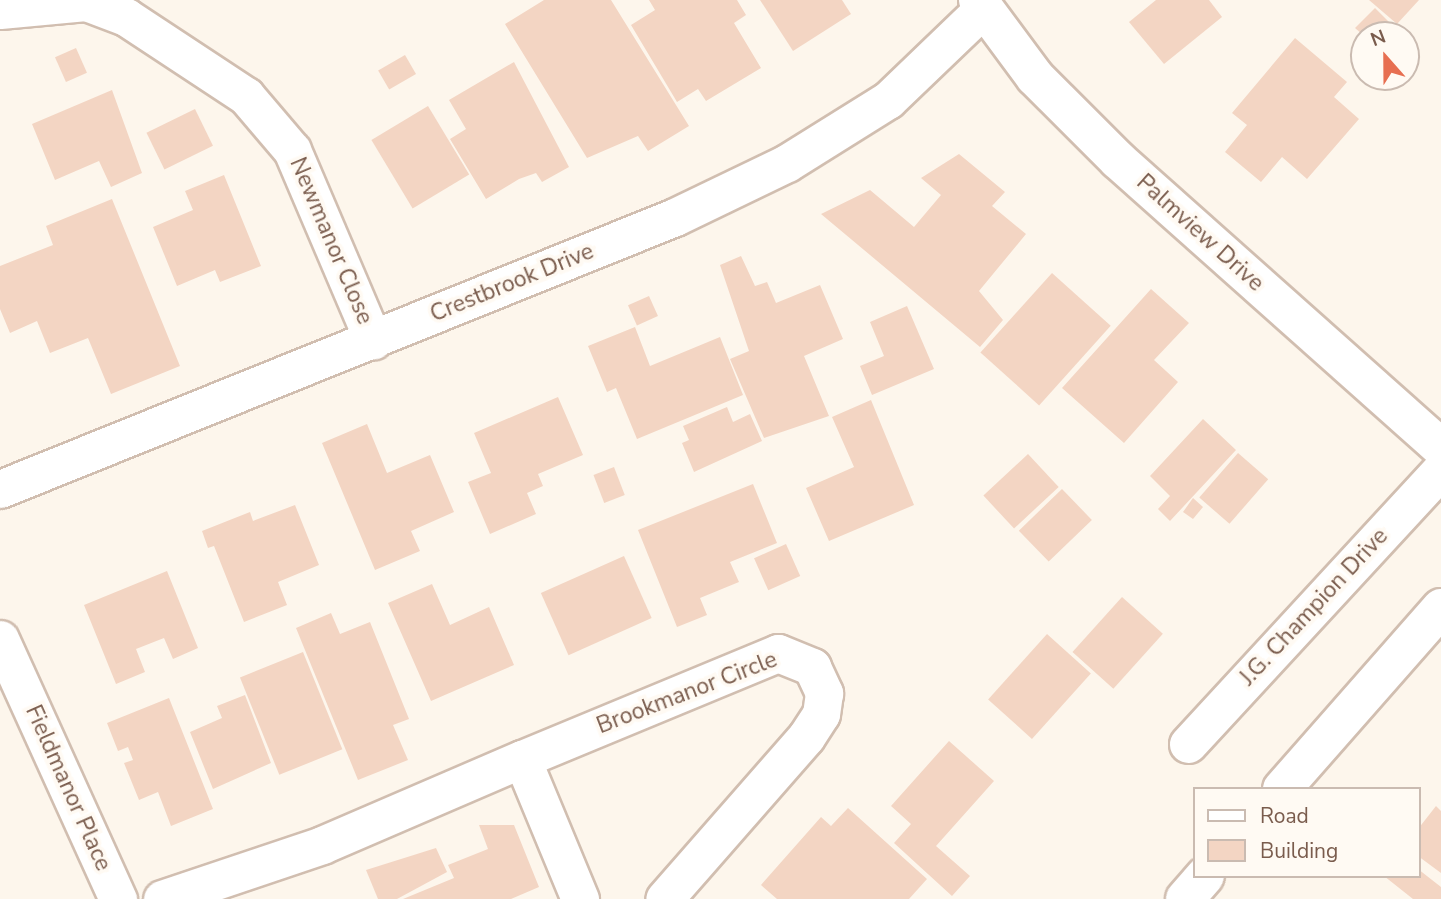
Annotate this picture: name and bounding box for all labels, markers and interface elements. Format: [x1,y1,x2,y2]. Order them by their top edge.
north arrow [1350,21,1420,91]
text: N [1367,24,1389,53]
street label: Newmanor Close [283,153,379,329]
street label: Palmview Drive [1131,169,1269,297]
street label: Crestbrook Drive [426,238,598,328]
street label: J.G. Champion Drive [1234,523,1394,691]
street label: Brookmanor Circle [593,646,781,740]
street label: Fieldmanor Place [19,701,117,875]
legend [1192,787,1420,878]
text: Road [1260,802,1309,830]
text: Building [1260,837,1338,865]

